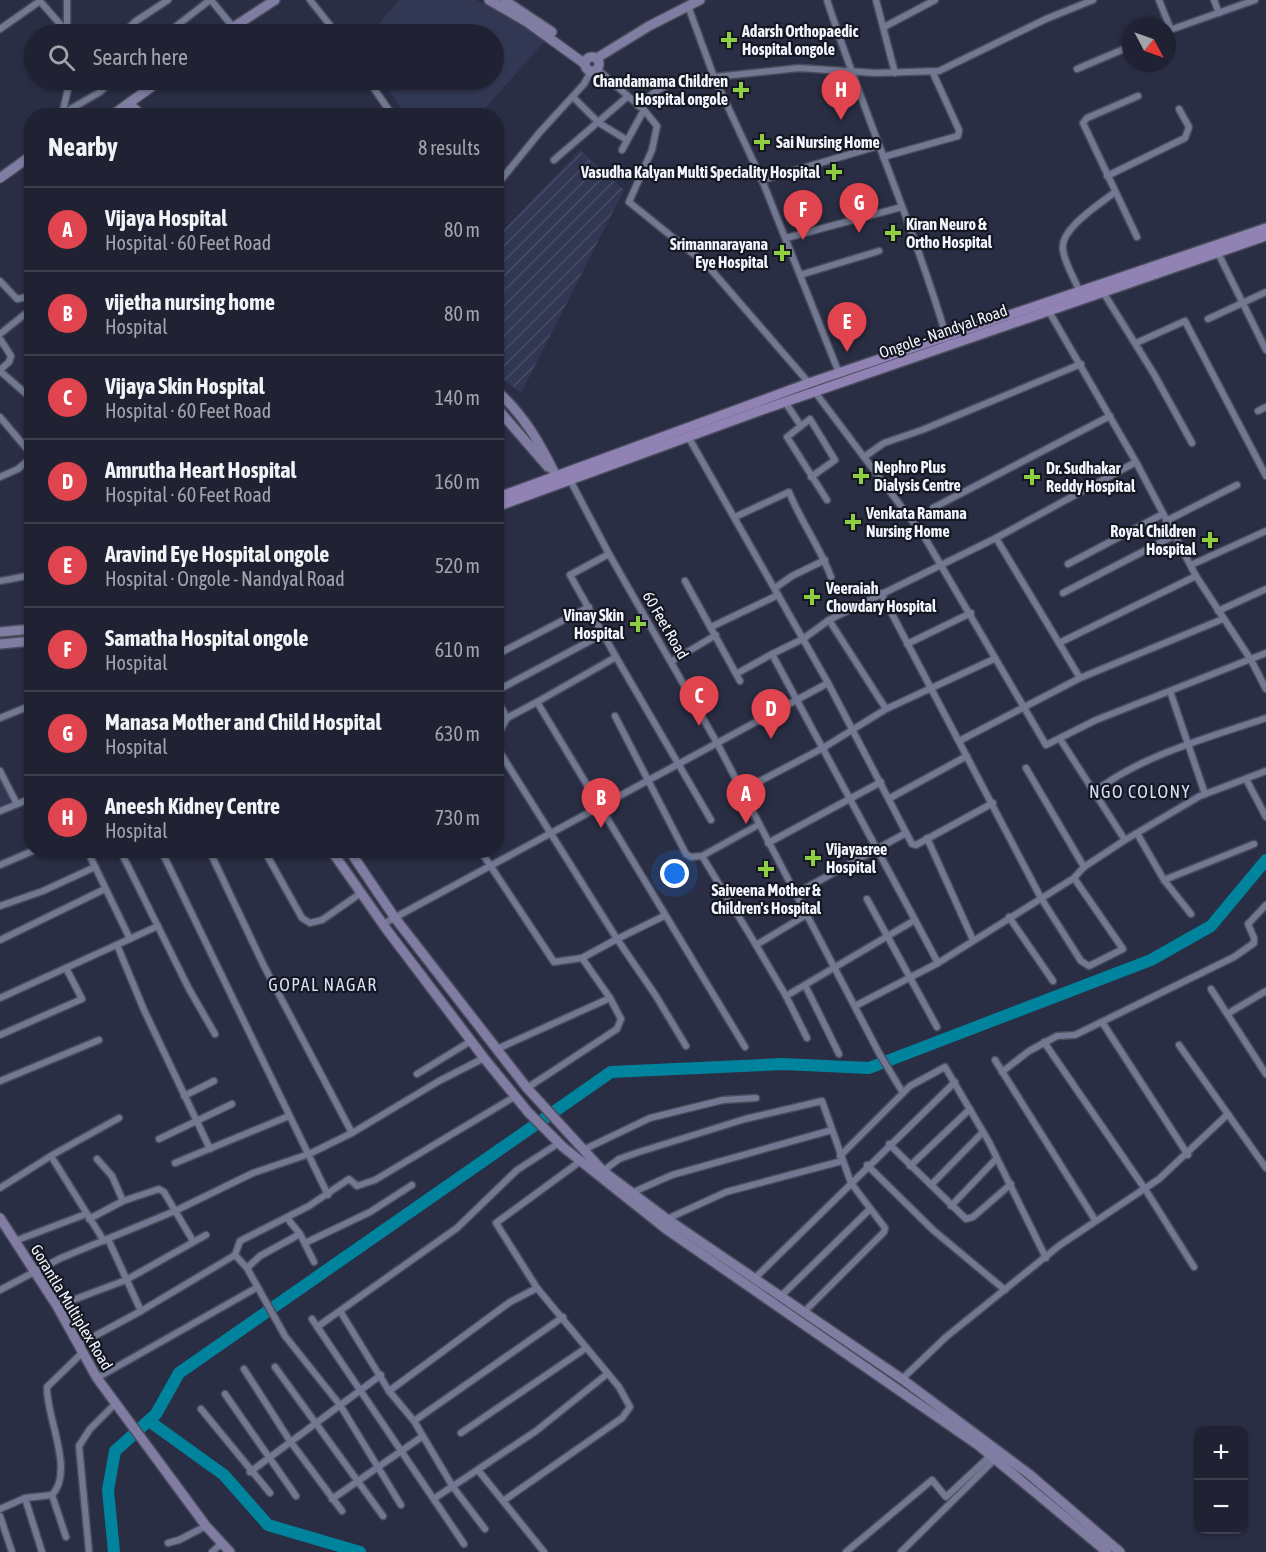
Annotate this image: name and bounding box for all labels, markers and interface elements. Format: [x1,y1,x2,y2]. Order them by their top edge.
north arrow [1122,18,1176,72]
place label: Adarsh Orthopaedic Hospital ongole [741,22,858,58]
search box [24,24,504,90]
marker: Adarsh Orthopaedic Hospital ongole [720,31,738,49]
icon: search [45,41,78,74]
text: Search here [93,44,188,70]
pin: H [822,70,860,120]
place label: Chandamama Children Hospital ongole [593,72,728,108]
marker: Chandamama Children Hospital ongole [732,81,750,99]
text: Nearby [48,132,118,162]
marker: Sai Nursing Home [753,133,771,151]
place label: Sai Nursing Home [776,133,880,151]
text: 8 results [418,136,480,159]
place label: Vasudha Kalyan Multi Speciality Hospital [580,163,821,181]
marker: Vasudha Kalyan Multi Speciality Hospital [825,163,843,181]
pin: G [840,184,878,233]
pin: F [784,190,822,240]
text: Vijaya Hospital [105,205,227,231]
place label: Kiran Neuro & Ortho Hospital [906,215,993,251]
text: A [63,218,72,241]
text: 80 m [444,218,480,241]
marker: Kiran Neuro & Ortho Hospital [884,224,902,242]
text: Hospital · 60 Feet Road [105,231,271,254]
place label: Srimannarayana Eye Hospital [670,235,769,271]
marker: Srimannarayana Eye Hospital [773,244,791,262]
text: vijetha nursing home [105,289,275,315]
street label: Ongole - Nandyal Road [877,301,1010,362]
text: B [63,302,72,325]
text: 80 m [444,302,480,325]
pin: E [828,302,866,352]
text: Hospital [105,315,168,338]
text: Vijaya Skin Hospital [105,373,265,399]
text: C [63,386,72,409]
text: 140 m [435,386,480,409]
text: Hospital · 60 Feet Road [105,399,271,422]
text: Amrutha Heart Hospital [105,457,296,483]
place label: Nephro Plus Dialysis Centre [874,458,961,494]
place label: Dr. Sudhakar Reddy Hospital [1046,459,1136,495]
marker: Nephro Plus Dialysis Centre [852,467,870,485]
marker: Dr. Sudhakar Reddy Hospital [1023,468,1041,486]
text: D [62,470,73,493]
text: 160 m [435,470,480,493]
text: Hospital · 60 Feet Road [105,483,271,506]
place label: Venkata Ramana Nursing Home [865,504,967,540]
marker: Venkata Ramana Nursing Home [844,513,862,531]
place label: Royal Children Hospital [1110,522,1197,558]
marker: Royal Children Hospital [1201,531,1219,549]
text: Aravind Eye Hospital ongole [105,541,329,567]
text: E [63,554,72,577]
text: 520 m [435,554,480,577]
text: Hospital · Ongole - Nandyal Road [105,567,345,590]
place label: Veeraiah Chowdary Hospital [825,579,937,615]
street label: 60 Feet Road [639,588,693,662]
marker: Veeraiah Chowdary Hospital [803,588,821,606]
place label: Vinay Skin Hospital [562,606,625,642]
marker: Vinay Skin Hospital [629,615,647,633]
text: Samatha Hospital ongole [105,625,309,651]
text: F [63,638,72,661]
text: 610 m [435,638,480,661]
text: Hospital [105,651,168,674]
pin: C [680,676,718,726]
pin: D [752,690,790,739]
text: Manasa Mother and Child Hospital [105,709,381,735]
text: G [62,722,73,745]
text: 630 m [435,722,480,745]
text: Hospital [105,735,168,758]
pin: A [726,774,766,824]
pin: B [582,778,620,828]
district label: NGO COLONY [1089,781,1191,802]
text: Aneesh Kidney Centre [105,793,280,819]
text: H [62,806,73,829]
text: 730 m [435,806,480,829]
text: Hospital [105,819,168,842]
place label: Vijayasree Hospital [825,840,887,876]
marker: Vijayasree Hospital [804,849,822,867]
your location [660,859,689,888]
marker: Saiveena Mother & Children's Hospital [757,860,775,878]
place label: Saiveena Mother & Children's Hospital [711,881,822,917]
district label: GOPAL NAGAR [268,974,378,995]
street label: Gorantla Multiplex Road [27,1241,117,1373]
map controls [1194,1426,1248,1534]
button: + [1194,1426,1248,1480]
button: − [1194,1480,1248,1534]

